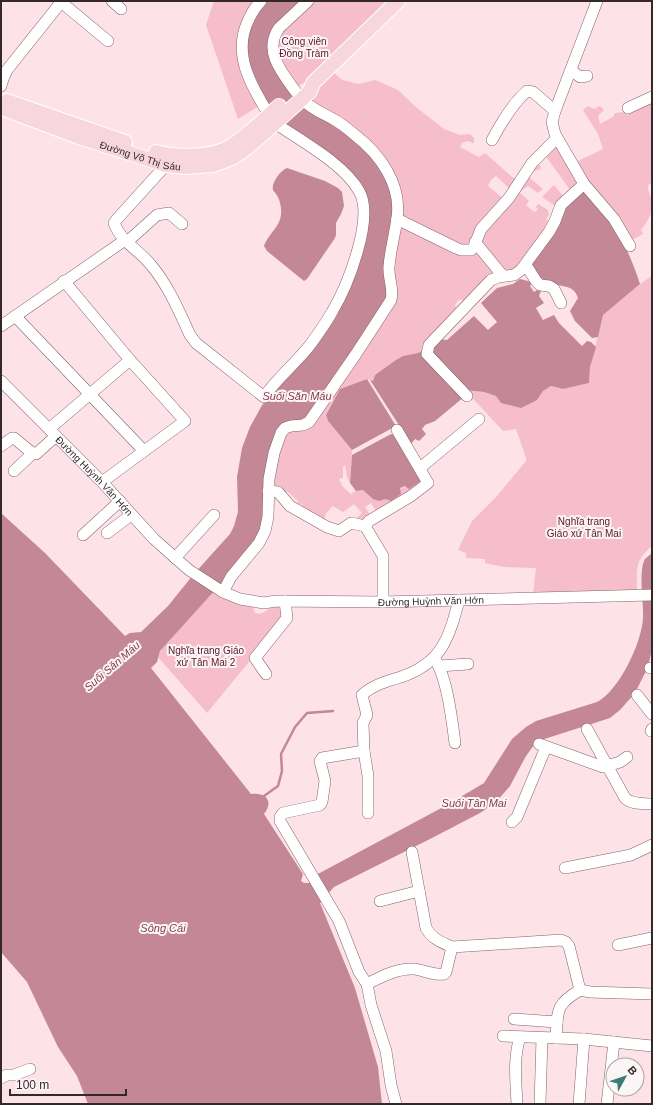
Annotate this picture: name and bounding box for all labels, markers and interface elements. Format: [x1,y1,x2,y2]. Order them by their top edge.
park label: Công viên Đồng Tràm [279,36,329,59]
street label: Đường Võ Thị Sáu [99,139,181,173]
water label: Suối Săn Máu [262,390,332,402]
street label: Đường Huỳnh Văn Hớn [53,434,135,518]
park label: Nghĩa trang Giáo xứ Tân Mai [547,516,621,539]
street label: Đường Huỳnh Văn Hớn [378,594,484,608]
water label: Suối Săn Máu [82,639,142,693]
park label: Nghĩa trang Giáo xứ Tân Mai 2 [168,645,245,668]
water label: Suối Tân Mai [442,797,507,809]
water label: Sông Cái [140,922,186,934]
north arrow [605,1057,645,1097]
text: B [626,1064,640,1078]
scale bar [10,1071,126,1097]
text: 100 m [16,1078,49,1092]

